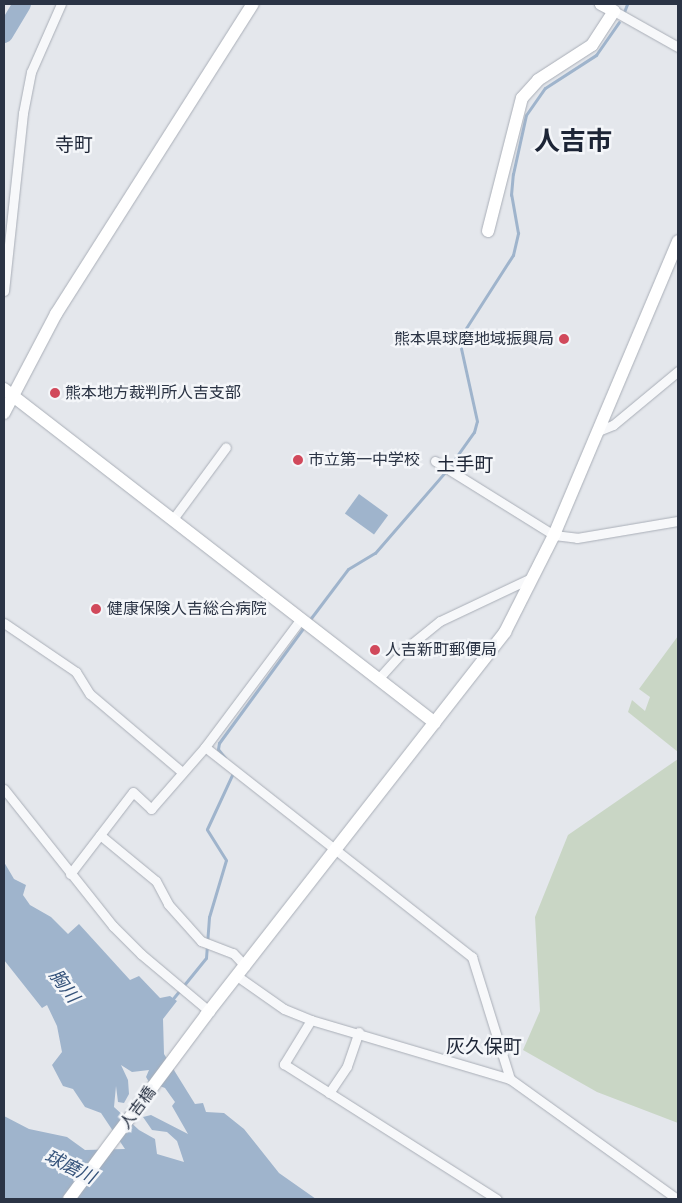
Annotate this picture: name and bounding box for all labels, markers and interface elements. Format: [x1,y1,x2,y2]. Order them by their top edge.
district label: 人吉市 [534,126,612,158]
district label: 寺町 [55,134,93,156]
place label: 熊本県球磨地域振興局 [394,329,554,349]
marker: 熊本県球磨地域振興局 [558,333,570,345]
place label: 熊本地方裁判所人吉支部 [65,383,241,403]
marker: 熊本地方裁判所人吉支部 [49,387,61,399]
place label: 市立第一中学校 [308,450,420,470]
marker: 市立第一中学校 [292,454,304,466]
district label: 土手町 [437,454,493,476]
place label: 健康保険人吉総合病院 [107,599,267,619]
marker: 健康保険人吉総合病院 [89,602,103,616]
place label: 人吉新町郵便局 [385,640,497,660]
marker: 人吉新町郵便局 [369,644,381,656]
water label: 胸川 [45,965,83,1007]
district label: 灰久保町 [446,1036,522,1058]
street label: 人吉橋 [116,1083,160,1133]
water label: 球磨川 [41,1145,99,1189]

